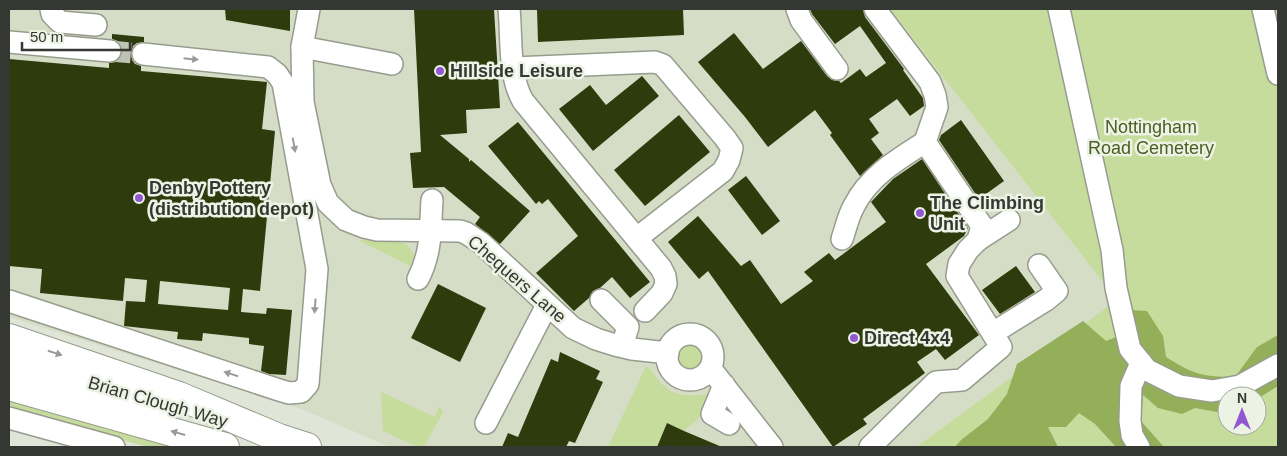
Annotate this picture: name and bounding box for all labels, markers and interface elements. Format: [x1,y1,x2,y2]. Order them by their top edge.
scale bar [22,20,130,52]
text: 50 m [30,28,63,45]
one-way arrow [183,55,199,63]
place label: Hillside Leisure [450,61,583,81]
marker: Hillside Leisure [434,65,446,77]
park label: Nottingham Road Cemetery [1088,117,1214,158]
one-way arrow [290,138,298,154]
place label: Denby Pottery (distribution depot) [149,178,314,219]
marker: Denby Pottery (distribution depot) [133,192,145,204]
place label: The Climbing Unit [930,193,1044,234]
marker: The Climbing Unit [914,207,926,219]
street label: Chequers Lane [464,231,570,327]
one-way arrow [310,298,318,314]
place label: Direct 4x4 [864,328,950,348]
marker: Direct 4x4 [848,332,860,344]
one-way arrow [48,349,63,357]
one-way arrow [223,370,238,378]
street label: Brian Clough Way [86,372,230,432]
north arrow [1217,386,1267,436]
text: N [1237,390,1247,406]
one-way arrow [171,429,186,437]

